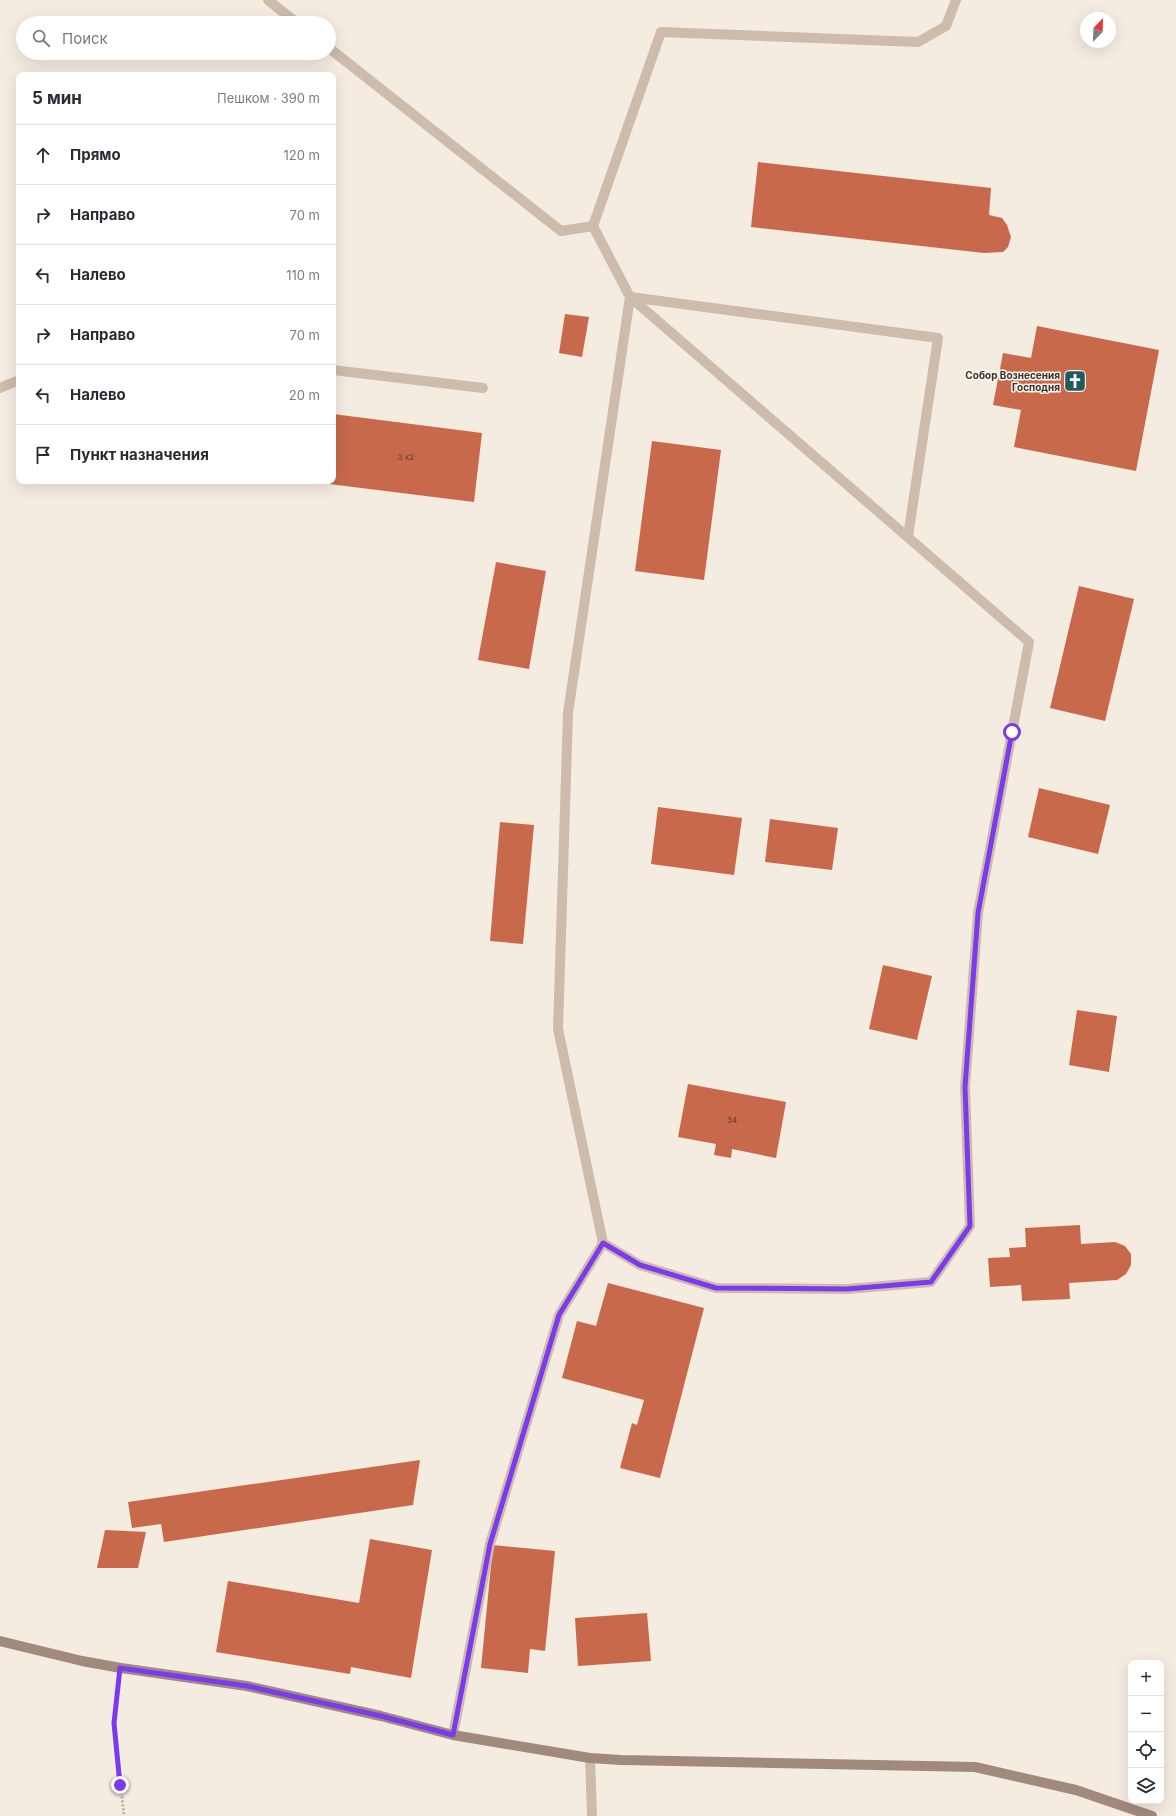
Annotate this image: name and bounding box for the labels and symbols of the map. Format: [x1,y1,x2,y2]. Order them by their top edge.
north arrow [1080,12,1116,48]
church icon: Собор Вознесения Господня [1062,368,1088,394]
place label: Собор Вознесения Господня [965,369,1060,393]
house number: 3 к2 [398,452,414,462]
route start [1003,723,1021,741]
house number: 34 [727,1115,737,1125]
route end [111,1776,129,1794]

